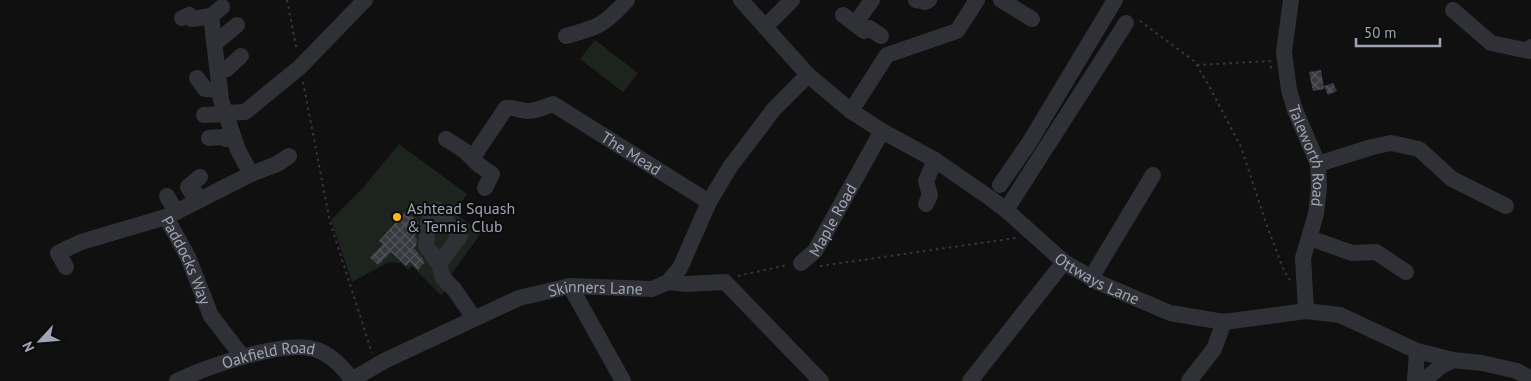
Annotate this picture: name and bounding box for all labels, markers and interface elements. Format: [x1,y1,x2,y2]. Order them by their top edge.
scale bar [1356,15,1440,47]
text: 50 m [1364,23,1397,42]
street label: Taleworth Road [1284,103,1329,208]
street label: The Mead [597,127,665,180]
street label: Maple Road [804,180,861,260]
place label: Ashtead Squash & Tennis Club [407,198,515,236]
marker: Ashtead Squash & Tennis Club [391,211,403,223]
street label: Paddocks Way [157,212,216,308]
street label: Ottways Lane [1051,248,1143,309]
street label: Skinners Lane [546,276,643,301]
north arrow [15,316,65,366]
street label: Oakfield Road [219,337,317,373]
text: N [18,339,38,355]

